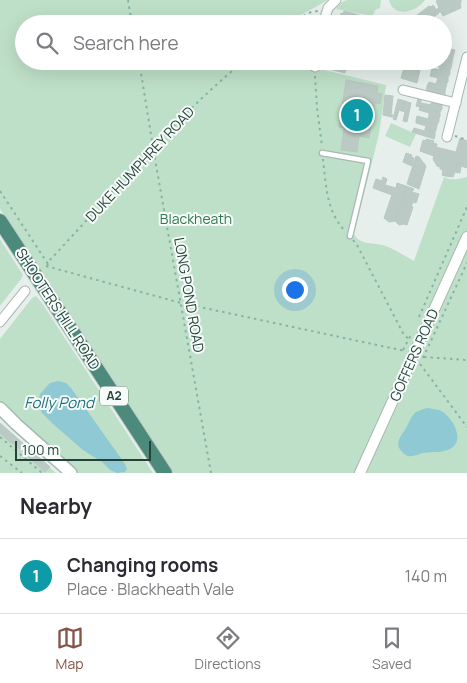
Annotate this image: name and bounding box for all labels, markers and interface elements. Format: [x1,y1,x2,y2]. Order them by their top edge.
search box [15,15,452,70]
icon: search [33,29,61,57]
text: Search here [73,30,179,56]
pin: 1 [341,96,373,134]
street label: DUKE HUMPHREY ROAD [81,102,198,225]
park label: Blackheath [160,209,232,228]
street label: LONG POND ROAD [170,236,209,354]
street label: SHOOTERS HILL ROAD [12,244,105,373]
your location [282,277,308,303]
street label: GOFFERS ROAD [385,306,442,404]
road number: A2 [100,386,128,406]
water label: Folly Pond [24,392,96,413]
scale bar [15,438,151,461]
text: 100 m [22,440,59,459]
text: Nearby [20,492,92,520]
text: Changing rooms [67,552,218,578]
text: 1 [32,565,40,587]
text: 140 m [405,565,447,587]
text: Place · Blackheath Vale [67,578,234,600]
tab: Map [56,624,84,673]
tab: Directions [195,624,261,673]
tab: Saved [372,624,411,673]

